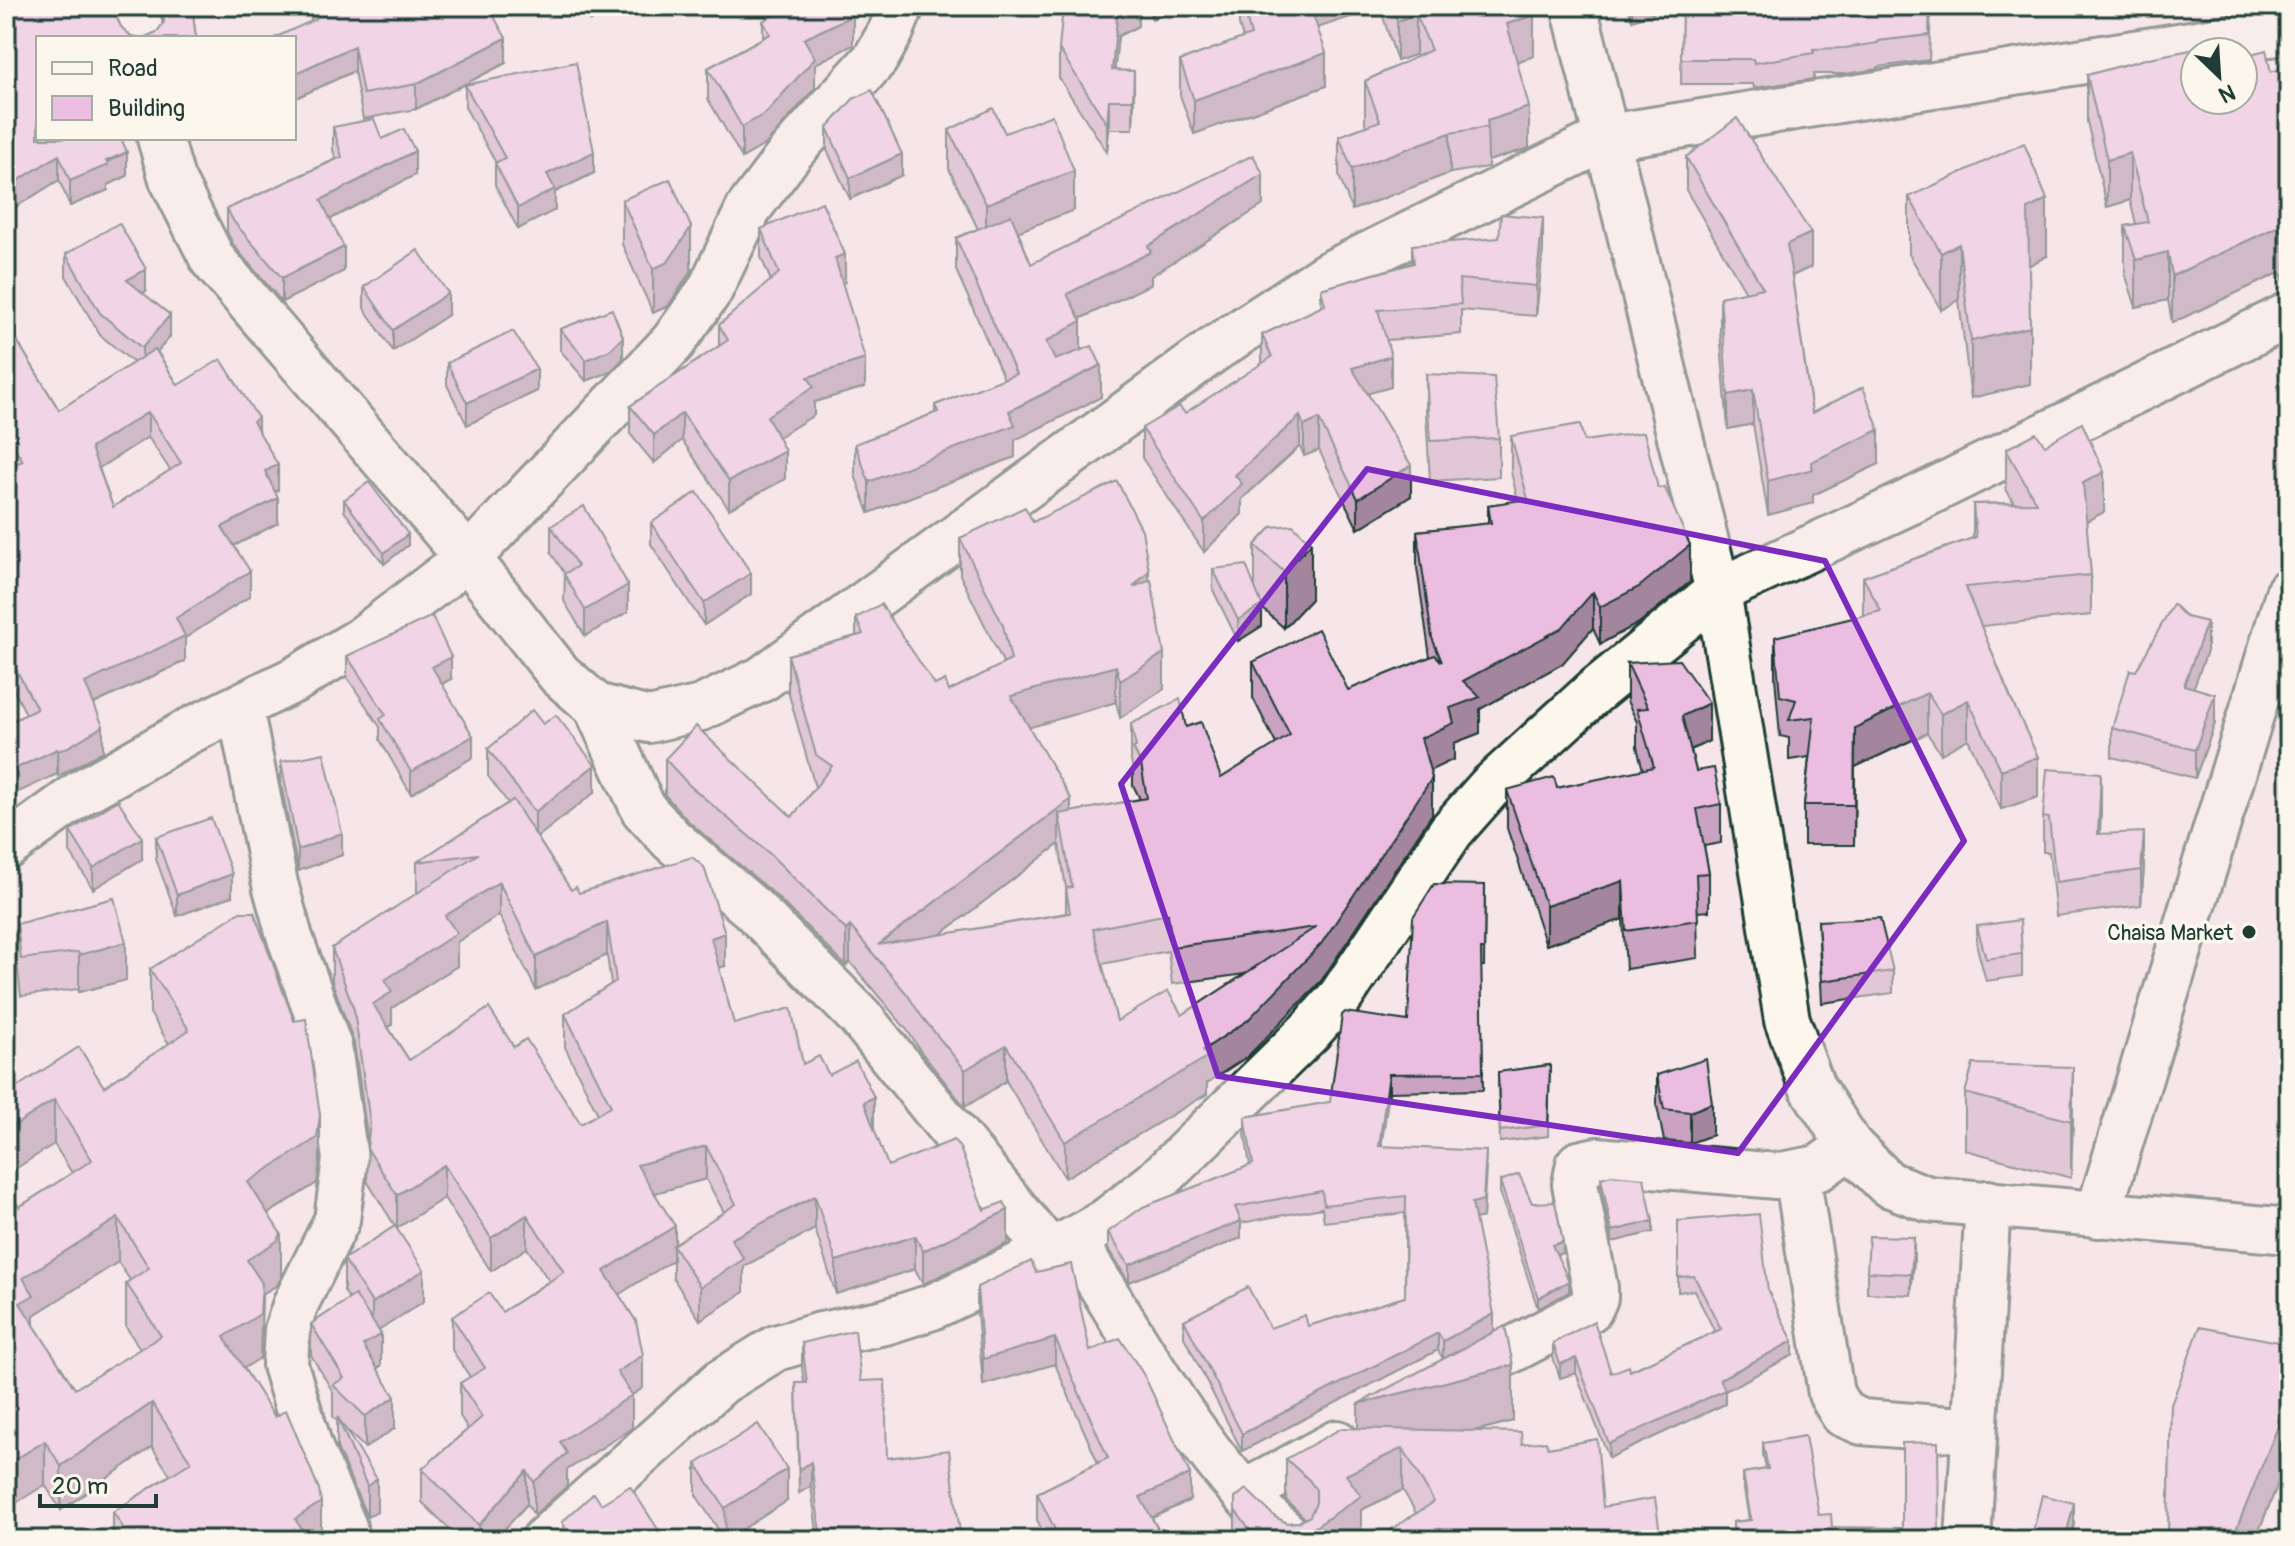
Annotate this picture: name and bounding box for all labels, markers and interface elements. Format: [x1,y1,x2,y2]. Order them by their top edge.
legend [36,36,296,140]
north arrow [2179,36,2259,116]
text: Road [108,54,158,83]
text: N [2214,77,2240,109]
text: Building [108,94,185,123]
place label: Chaisa Market [2107,919,2233,947]
marker: Chaisa Market [2240,923,2258,941]
scale bar [40,1458,156,1508]
text: 20 m [52,1472,108,1501]

